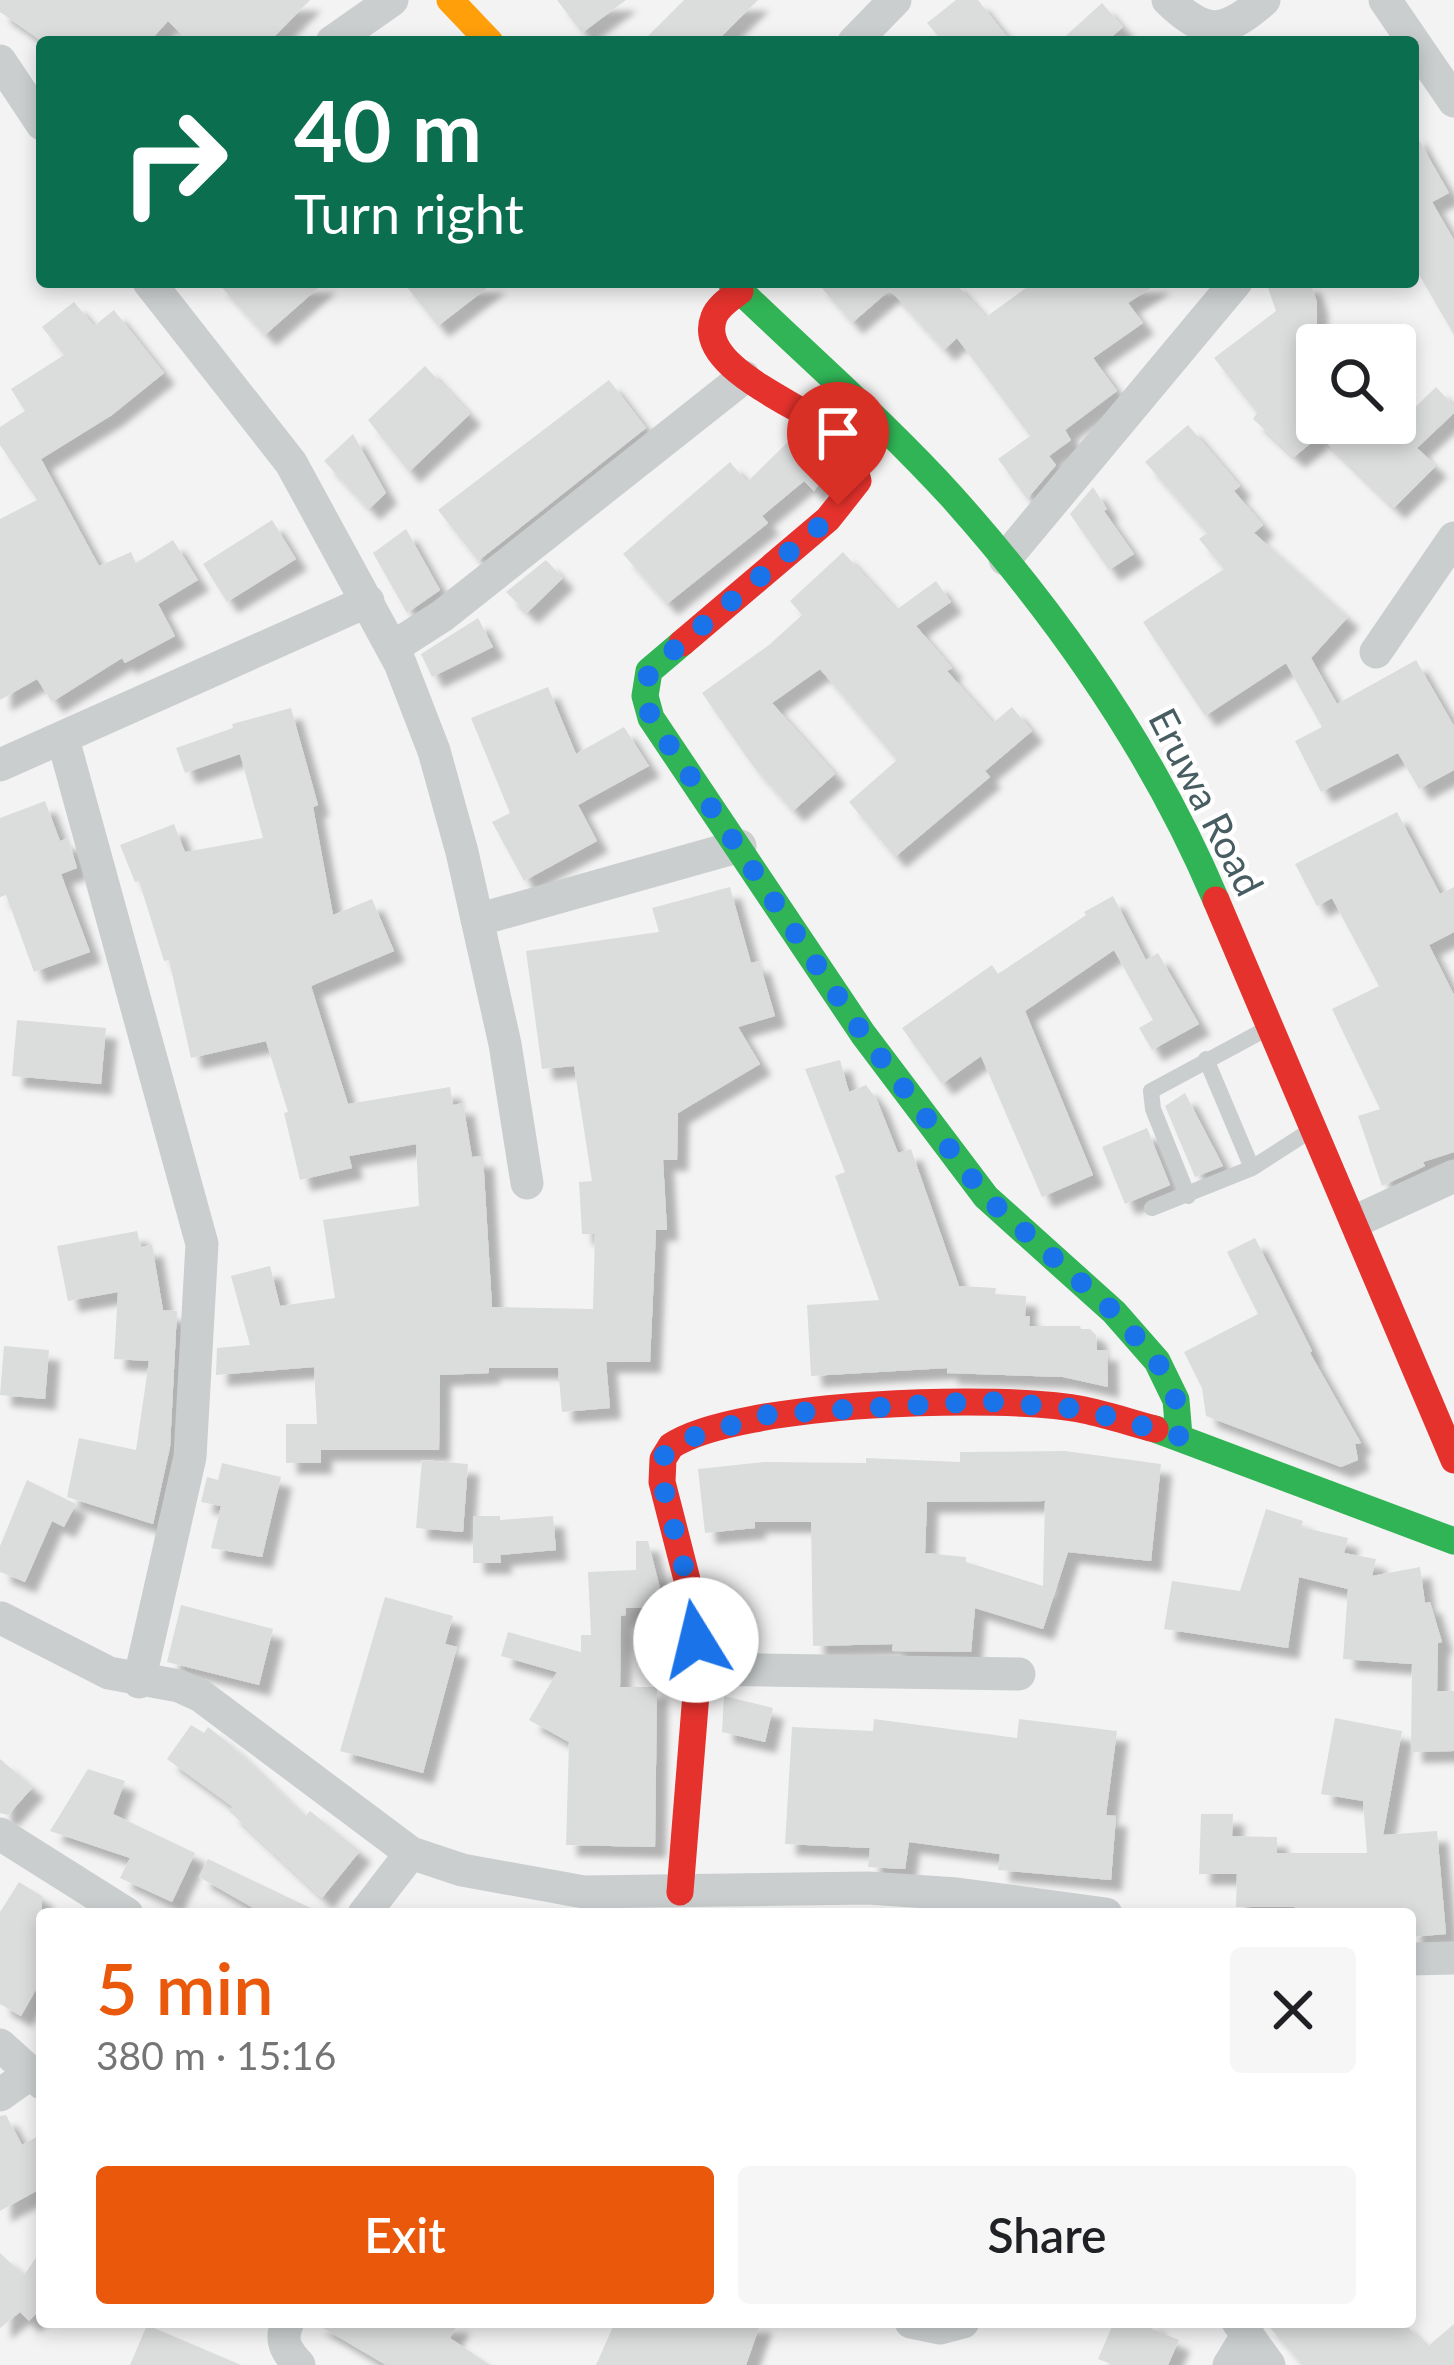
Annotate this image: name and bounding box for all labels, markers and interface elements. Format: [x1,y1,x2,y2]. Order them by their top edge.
text: 40 m [294,79,482,180]
icon: right [96,84,252,240]
text: Turn right [294,181,524,246]
map controls [1296,324,1416,444]
button: search [1296,324,1416,444]
pin [787,382,889,505]
icon: arrive [805,400,871,466]
street label: Eruwa Road [1140,700,1274,903]
position arrow [633,1577,759,1703]
text: 5 min [96,1944,274,2030]
button: close [1230,1947,1356,2073]
text: 380 m · 15:16 [96,2032,336,2078]
button: Exit [96,2166,714,2304]
button: Share [738,2166,1356,2304]

